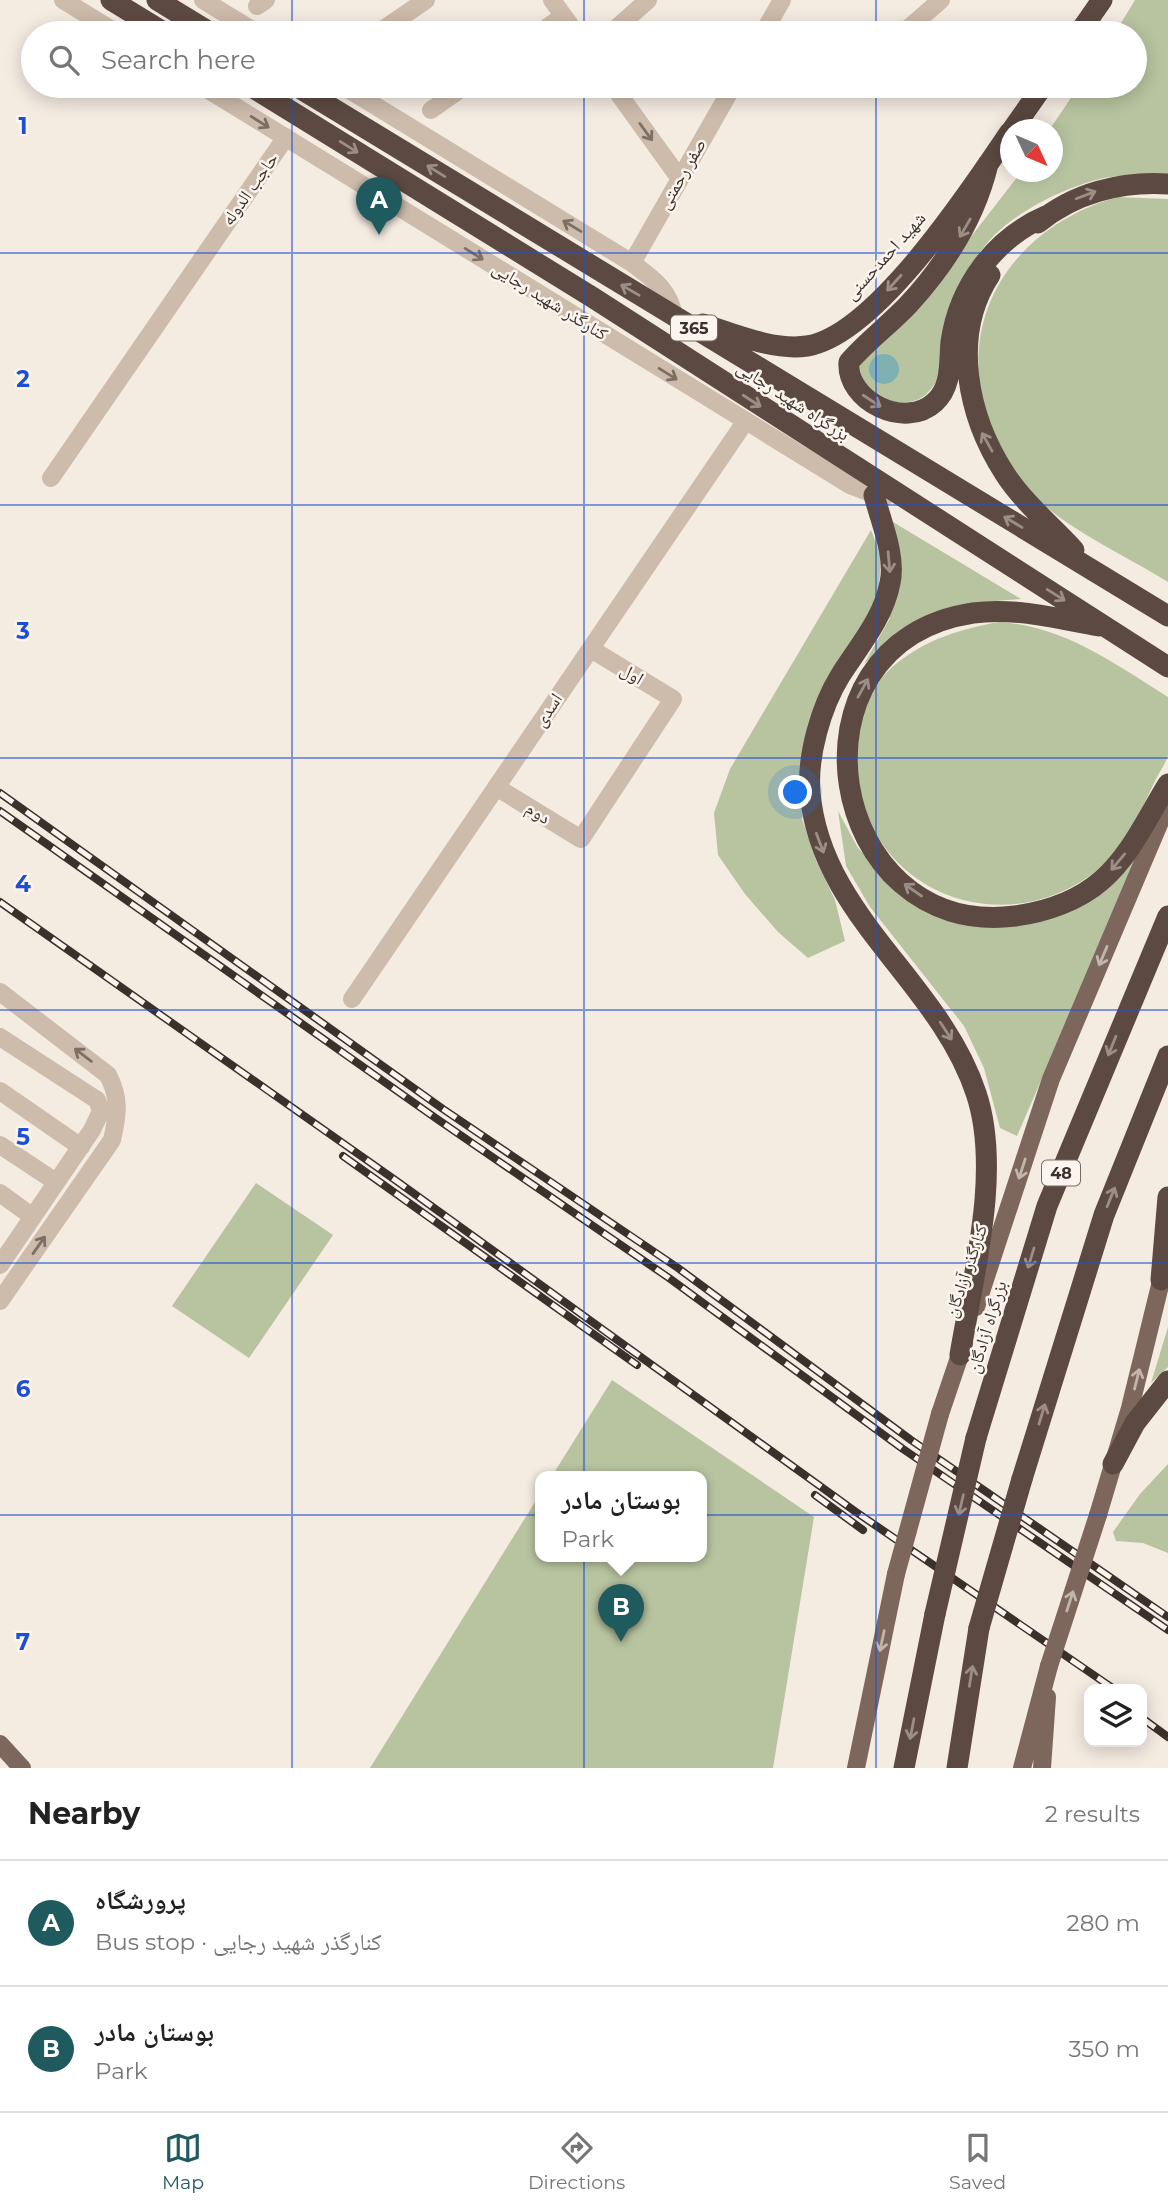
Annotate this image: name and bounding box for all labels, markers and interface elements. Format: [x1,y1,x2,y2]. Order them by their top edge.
search box [21,21,1147,98]
icon: search [45,41,83,79]
text: Search here [101,44,256,76]
text: 1 [18,112,28,140]
one-way arrow [250,115,270,129]
north arrow [1000,119,1063,182]
one-way arrow [639,122,654,141]
street label: صفر رحمتی [653,135,711,213]
one-way arrow [339,141,359,155]
street label: حاجب الدوله [217,148,283,230]
one-way arrow [426,164,446,178]
pin: A [356,177,402,235]
one-way arrow [1074,188,1096,201]
street label: شهید احمدحسنی [840,207,930,305]
one-way arrow [957,217,971,237]
one-way arrow [562,218,582,232]
one-way arrow [464,248,484,262]
street label: کنارگذر شهید رجایی [488,257,612,346]
one-way arrow [886,274,902,292]
one-way arrow [620,283,640,297]
road number: 365 [671,316,717,340]
street label: بزرگراه شهید رجایی [732,356,854,446]
text: 2 [16,365,30,393]
one-way arrow [657,367,677,381]
one-way arrow [741,394,761,408]
one-way arrow [862,394,881,409]
one-way arrow [980,432,993,453]
one-way arrow [1004,514,1024,528]
one-way arrow [883,550,896,573]
one-way arrow [1045,588,1065,602]
text: 3 [15,617,30,645]
street label: اول [616,659,648,689]
one-way arrow [856,679,870,699]
street label: اسدی [529,689,567,731]
your location [778,775,812,809]
street label: دوم [521,797,554,830]
one-way arrow [815,832,827,853]
one-way arrow [1110,853,1126,871]
text: 4 [15,870,31,898]
one-way arrow [904,883,923,897]
one-way arrow [1095,945,1108,967]
one-way arrow [939,1020,953,1040]
one-way arrow [1104,1034,1117,1056]
one-way arrow [74,1048,93,1063]
text: 5 [16,1123,30,1151]
one-way arrow [1015,1157,1027,1179]
road number: 48 [1042,1161,1080,1186]
one-way arrow [1105,1187,1118,1208]
street label: کنارگذر آزادگان [940,1221,992,1321]
one-way arrow [32,1235,46,1255]
one-way arrow [1024,1247,1037,1269]
street label: بزرگراه آزادگان [962,1278,1012,1376]
one-way arrow [1130,1368,1144,1391]
text: 6 [16,1375,31,1403]
one-way arrow [1037,1403,1049,1425]
popup [535,1471,707,1562]
text: بوستان مادر [562,1484,680,1516]
one-way arrow [954,1493,967,1516]
text: Park [562,1525,614,1553]
pin: B [598,1584,644,1642]
one-way arrow [1064,1590,1077,1612]
text: 7 [16,1628,30,1656]
one-way arrow [875,1629,889,1652]
one-way arrow [965,1666,978,1688]
map controls [1084,1684,1147,1747]
button: layers [1084,1684,1147,1747]
one-way arrow [904,1717,918,1740]
text: Nearby [28,1795,140,1832]
text: 2 results [1045,1800,1140,1828]
text: پرورشگاه [95,1884,186,1916]
text: A [42,1909,60,1937]
text: 280 m [1067,1909,1140,1937]
text: Bus stop · کنارگذر شهید رجایی [95,1928,381,1956]
text: بوستان مادر [95,2016,214,2048]
text: B [42,2035,60,2063]
text: 350 m [1069,2035,1140,2063]
text: Park [95,2057,148,2085]
tab: Map [162,2129,204,2194]
tab: Directions [528,2129,625,2194]
tab: Saved [949,2129,1006,2194]

